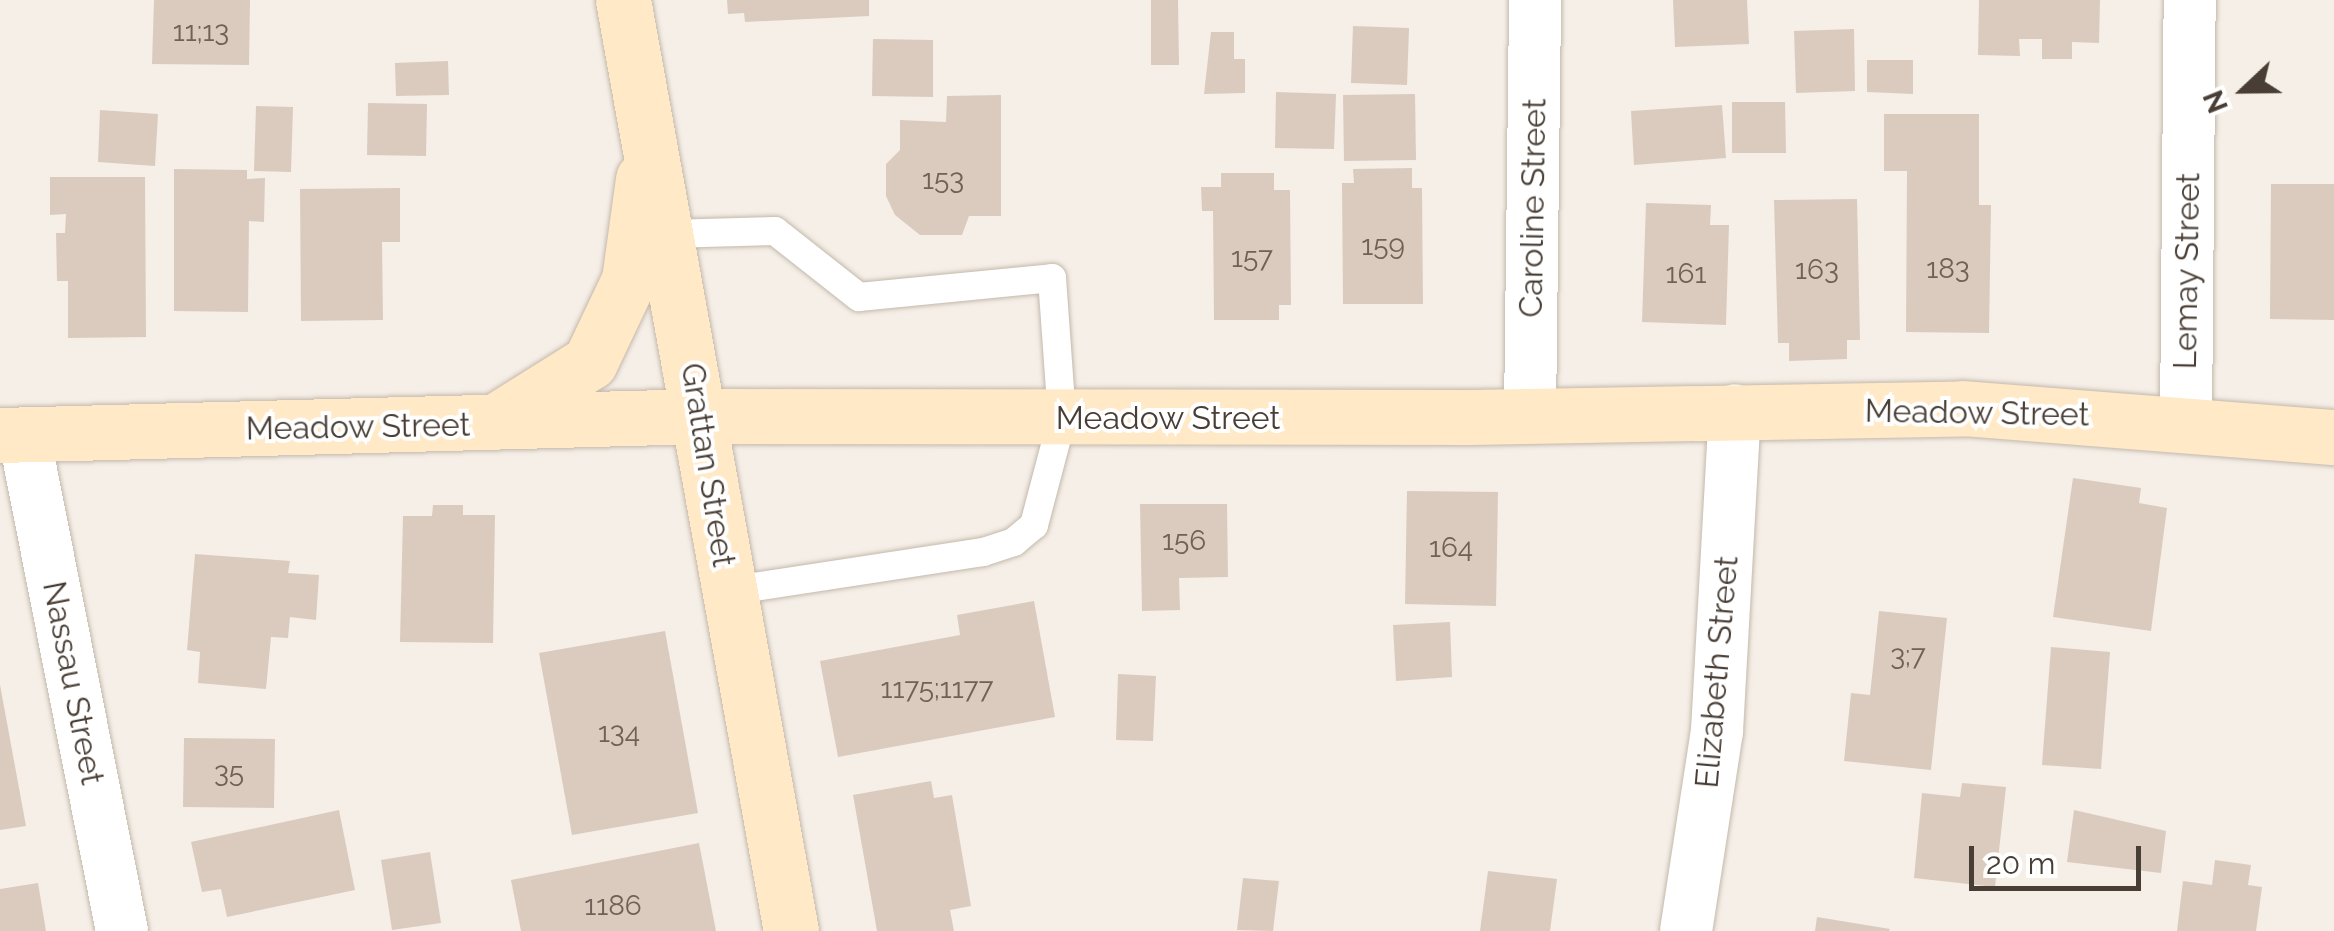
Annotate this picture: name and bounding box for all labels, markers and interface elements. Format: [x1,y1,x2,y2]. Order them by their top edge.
house number: 11;13 [173,15,229,49]
north arrow [2194,40,2294,140]
text: N [2196,85,2235,118]
street label: Caroline Street [1512,98,1554,318]
house number: 153 [922,163,964,197]
street label: Lemay Street [2166,172,2208,370]
house number: 159 [1361,229,1405,263]
house number: 157 [1231,241,1273,275]
house number: 183 [1926,252,1970,286]
house number: 163 [1795,253,1839,287]
house number: 161 [1666,257,1706,291]
street label: Grattan Street [673,360,743,570]
street label: Meadow Street [1864,392,2090,434]
street label: Meadow Street [1055,399,1281,437]
street label: Meadow Street [245,406,471,448]
house number: 156 [1162,524,1206,558]
house number: 164 [1429,531,1473,565]
street label: Elizabeth Street [1688,554,1746,790]
street label: Nassau Street [34,578,112,788]
house number: 3;7 [1890,639,1926,673]
house number: 1175;1177 [880,672,994,706]
house number: 134 [598,716,640,750]
house number: 35 [214,756,244,790]
scale bar [1974,826,2146,888]
text: 20 m [1986,846,2055,881]
house number: 1186 [584,889,642,923]

